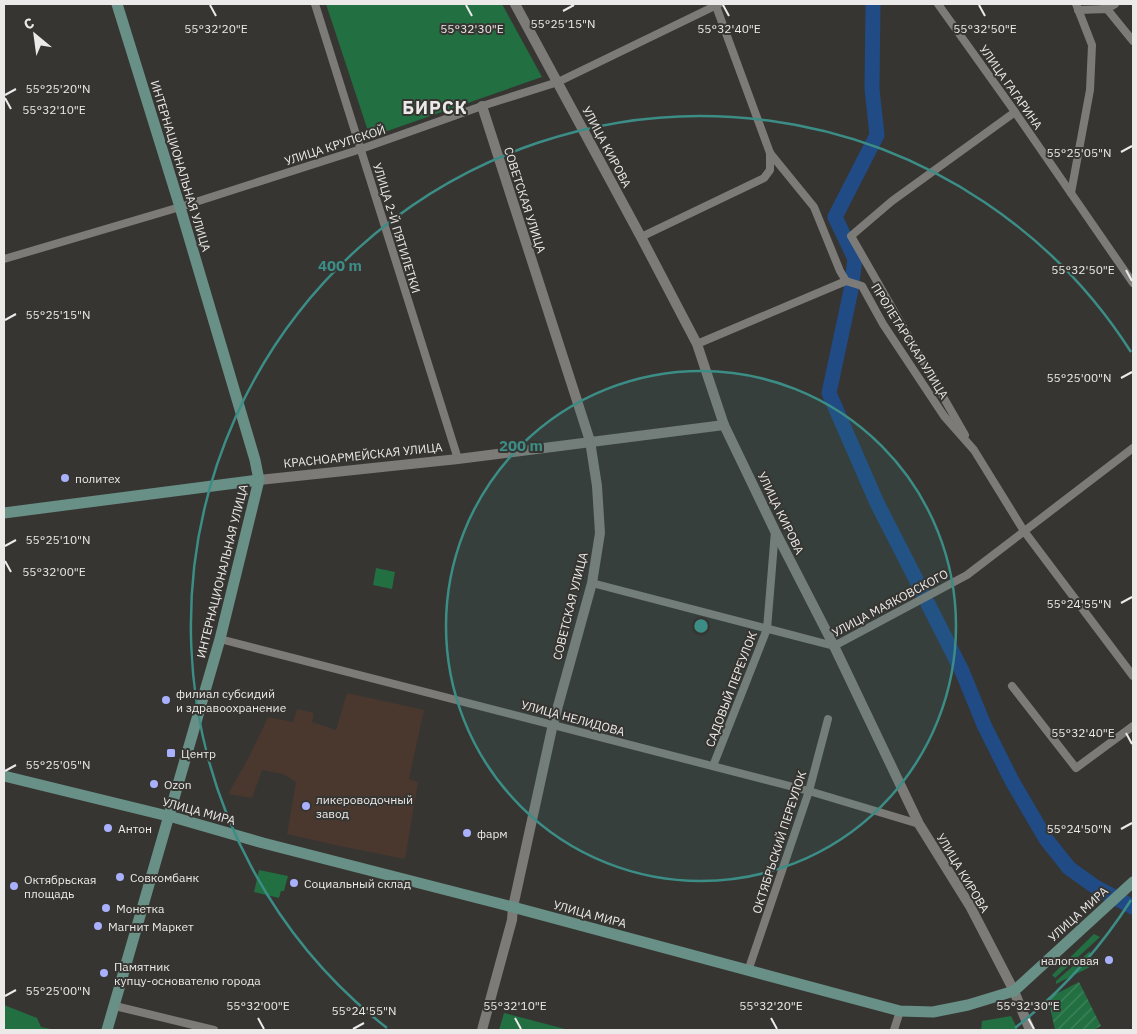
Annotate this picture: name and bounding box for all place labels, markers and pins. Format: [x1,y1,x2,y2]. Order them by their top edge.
place label: политех [75,471,120,486]
marker: политех [59,472,71,484]
centre of rings [692,617,710,635]
place label: филиал субсидий и здравоохранение [176,686,287,715]
marker: филиал субсидий и здравоохранение [160,694,172,706]
place label: Центр [181,746,216,761]
marker: Центр [165,747,177,759]
place label: Ozon [164,777,191,792]
marker: Ozon [148,778,160,790]
place label: ликероводочный завод [316,792,413,821]
marker: ликероводочный завод [300,800,312,812]
place label: Антон [118,821,152,836]
marker: Антон [102,822,114,834]
place label: фарм [477,826,508,841]
marker: фарм [461,827,473,839]
place label: Совкомбанк [130,870,200,885]
marker: Совкомбанк [114,871,126,883]
place label: Октябрьская площадь [24,872,96,901]
place label: Социальный склад [304,876,411,891]
marker: Социальный склад [288,877,300,889]
marker: Октябрьская площадь [8,880,20,892]
place label: Монетка [116,901,165,916]
marker: Монетка [100,902,112,914]
place label: Магнит Маркет [108,919,194,934]
marker: Магнит Маркет [92,920,104,932]
place label: налоговая [1041,953,1099,968]
marker: налоговая [1103,954,1115,966]
place label: Памятник купцу-основателю города [114,959,261,988]
marker: Памятник купцу-основателю города [98,967,110,979]

